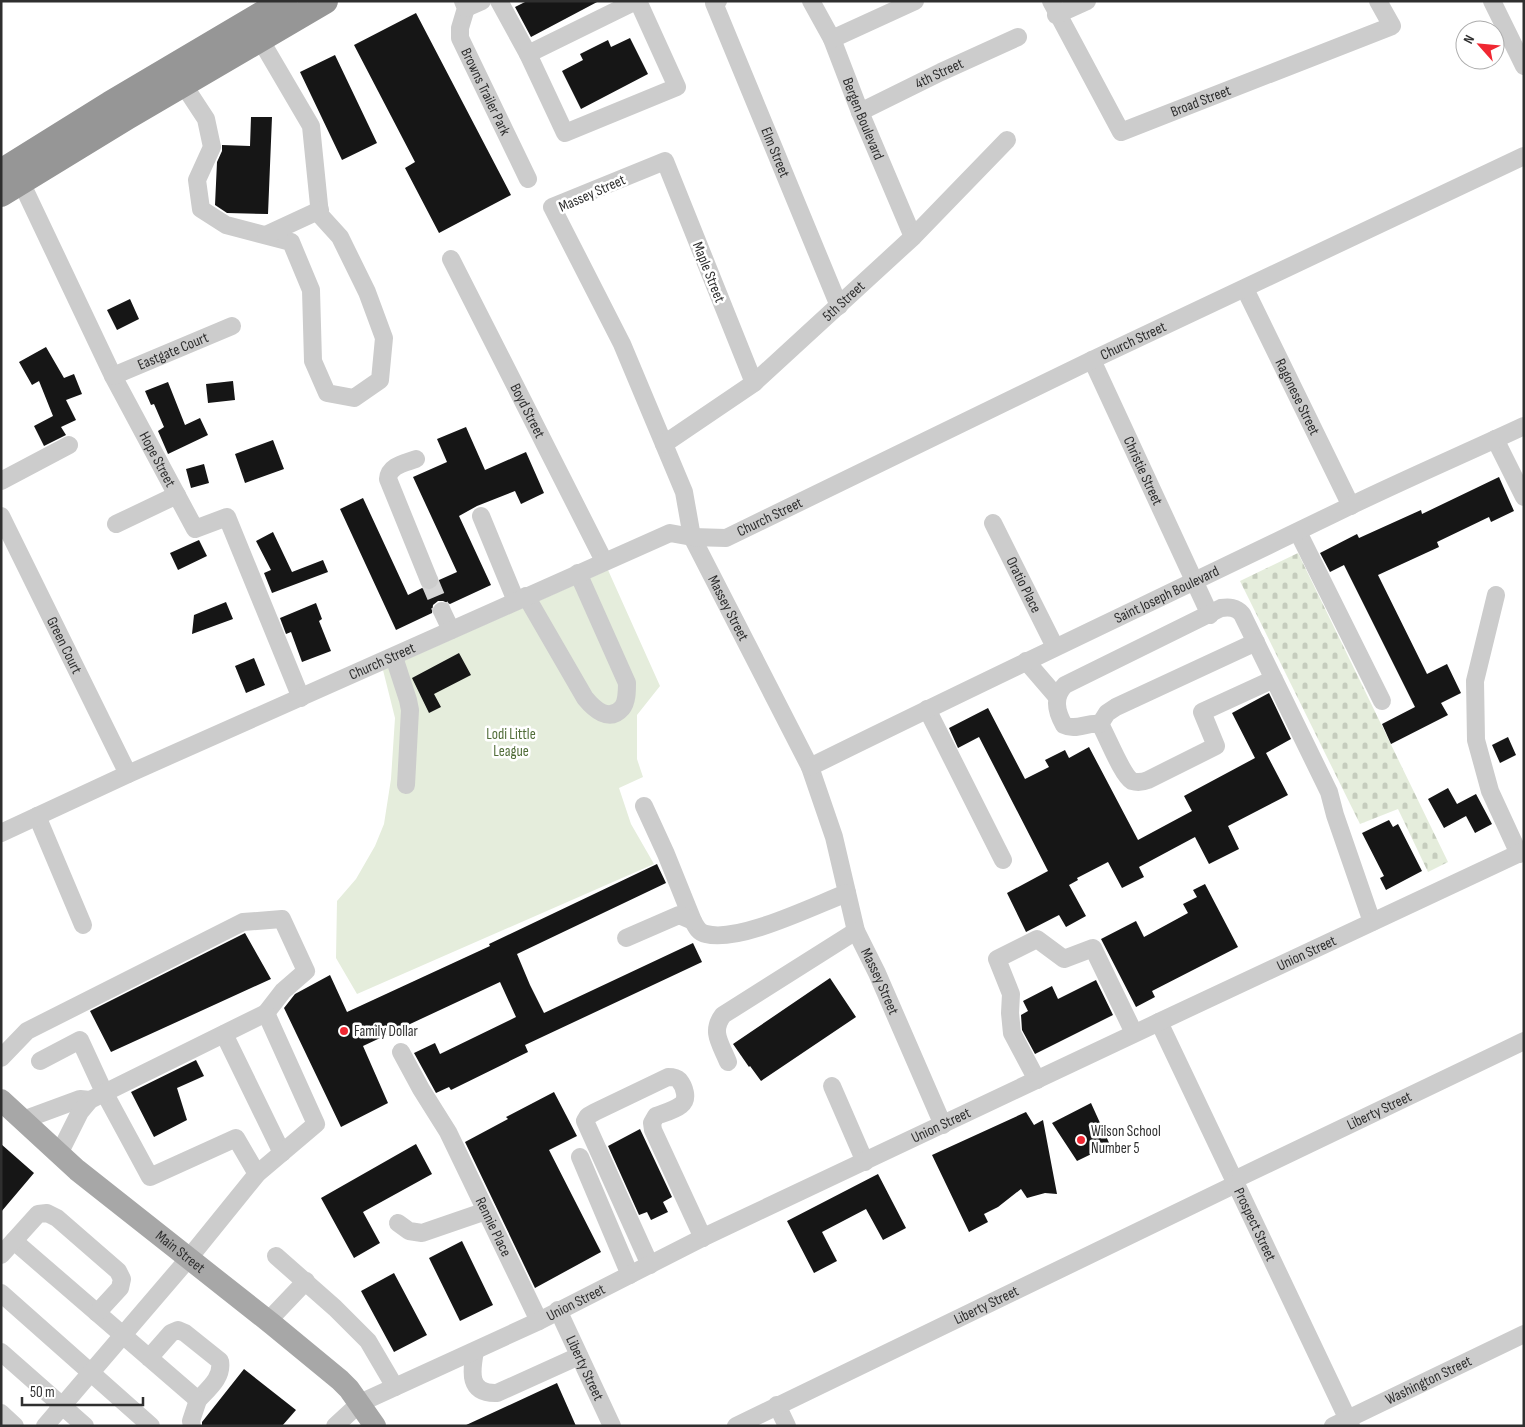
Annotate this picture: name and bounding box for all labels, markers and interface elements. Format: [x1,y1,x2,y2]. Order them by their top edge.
north arrow [1455,20,1505,70]
text: N [1460,32,1478,47]
street label: Browns Trailer Park [456,45,515,139]
street label: 4th Street [912,54,967,93]
street label: Bergen Boulevard [838,75,888,163]
street label: Broad Street [1168,81,1234,122]
street label: Elm Street [756,125,794,181]
street label: Massey Street [556,170,629,217]
street label: Maple Street [688,239,729,306]
street label: 5th Street [818,277,869,326]
street label: Church Street [1097,317,1170,365]
street label: Eastgate Court [135,328,212,375]
street label: Ragonese Street [1271,356,1324,439]
street label: Boyd Street [506,380,549,442]
street label: Hope Street [135,428,180,491]
street label: Christie Street [1119,434,1167,509]
street label: Church Street [734,493,806,541]
street label: Oratio Place [1001,554,1045,616]
street label: Saint Joseph Boulevard [1111,562,1222,628]
street label: Massey Street [703,572,753,645]
street label: Green Court [42,614,86,677]
street label: Church Street [346,638,419,685]
park label: Lodi Little League [486,725,536,761]
street label: Union Street [1274,931,1340,975]
street label: Massey Street [856,945,903,1018]
place label: Family Dollar [354,1022,419,1041]
marker: Family Dollar [338,1025,350,1037]
street label: Liberty Street [1344,1087,1415,1134]
street label: Union Street [908,1103,974,1148]
place label: Wilson School Number 5 [1091,1122,1161,1158]
marker: Wilson School Number 5 [1075,1134,1087,1146]
street label: Prospect Street [1229,1185,1280,1265]
street label: Rennie Place [471,1194,516,1260]
street label: Main Street [151,1227,209,1278]
street label: Union Street [543,1280,609,1326]
street label: Liberty Street [951,1281,1022,1329]
street label: Liberty Street [561,1333,608,1404]
street label: Washington Street [1383,1351,1475,1409]
scale bar [22,1374,144,1406]
text: 50 m [30,1383,55,1402]

